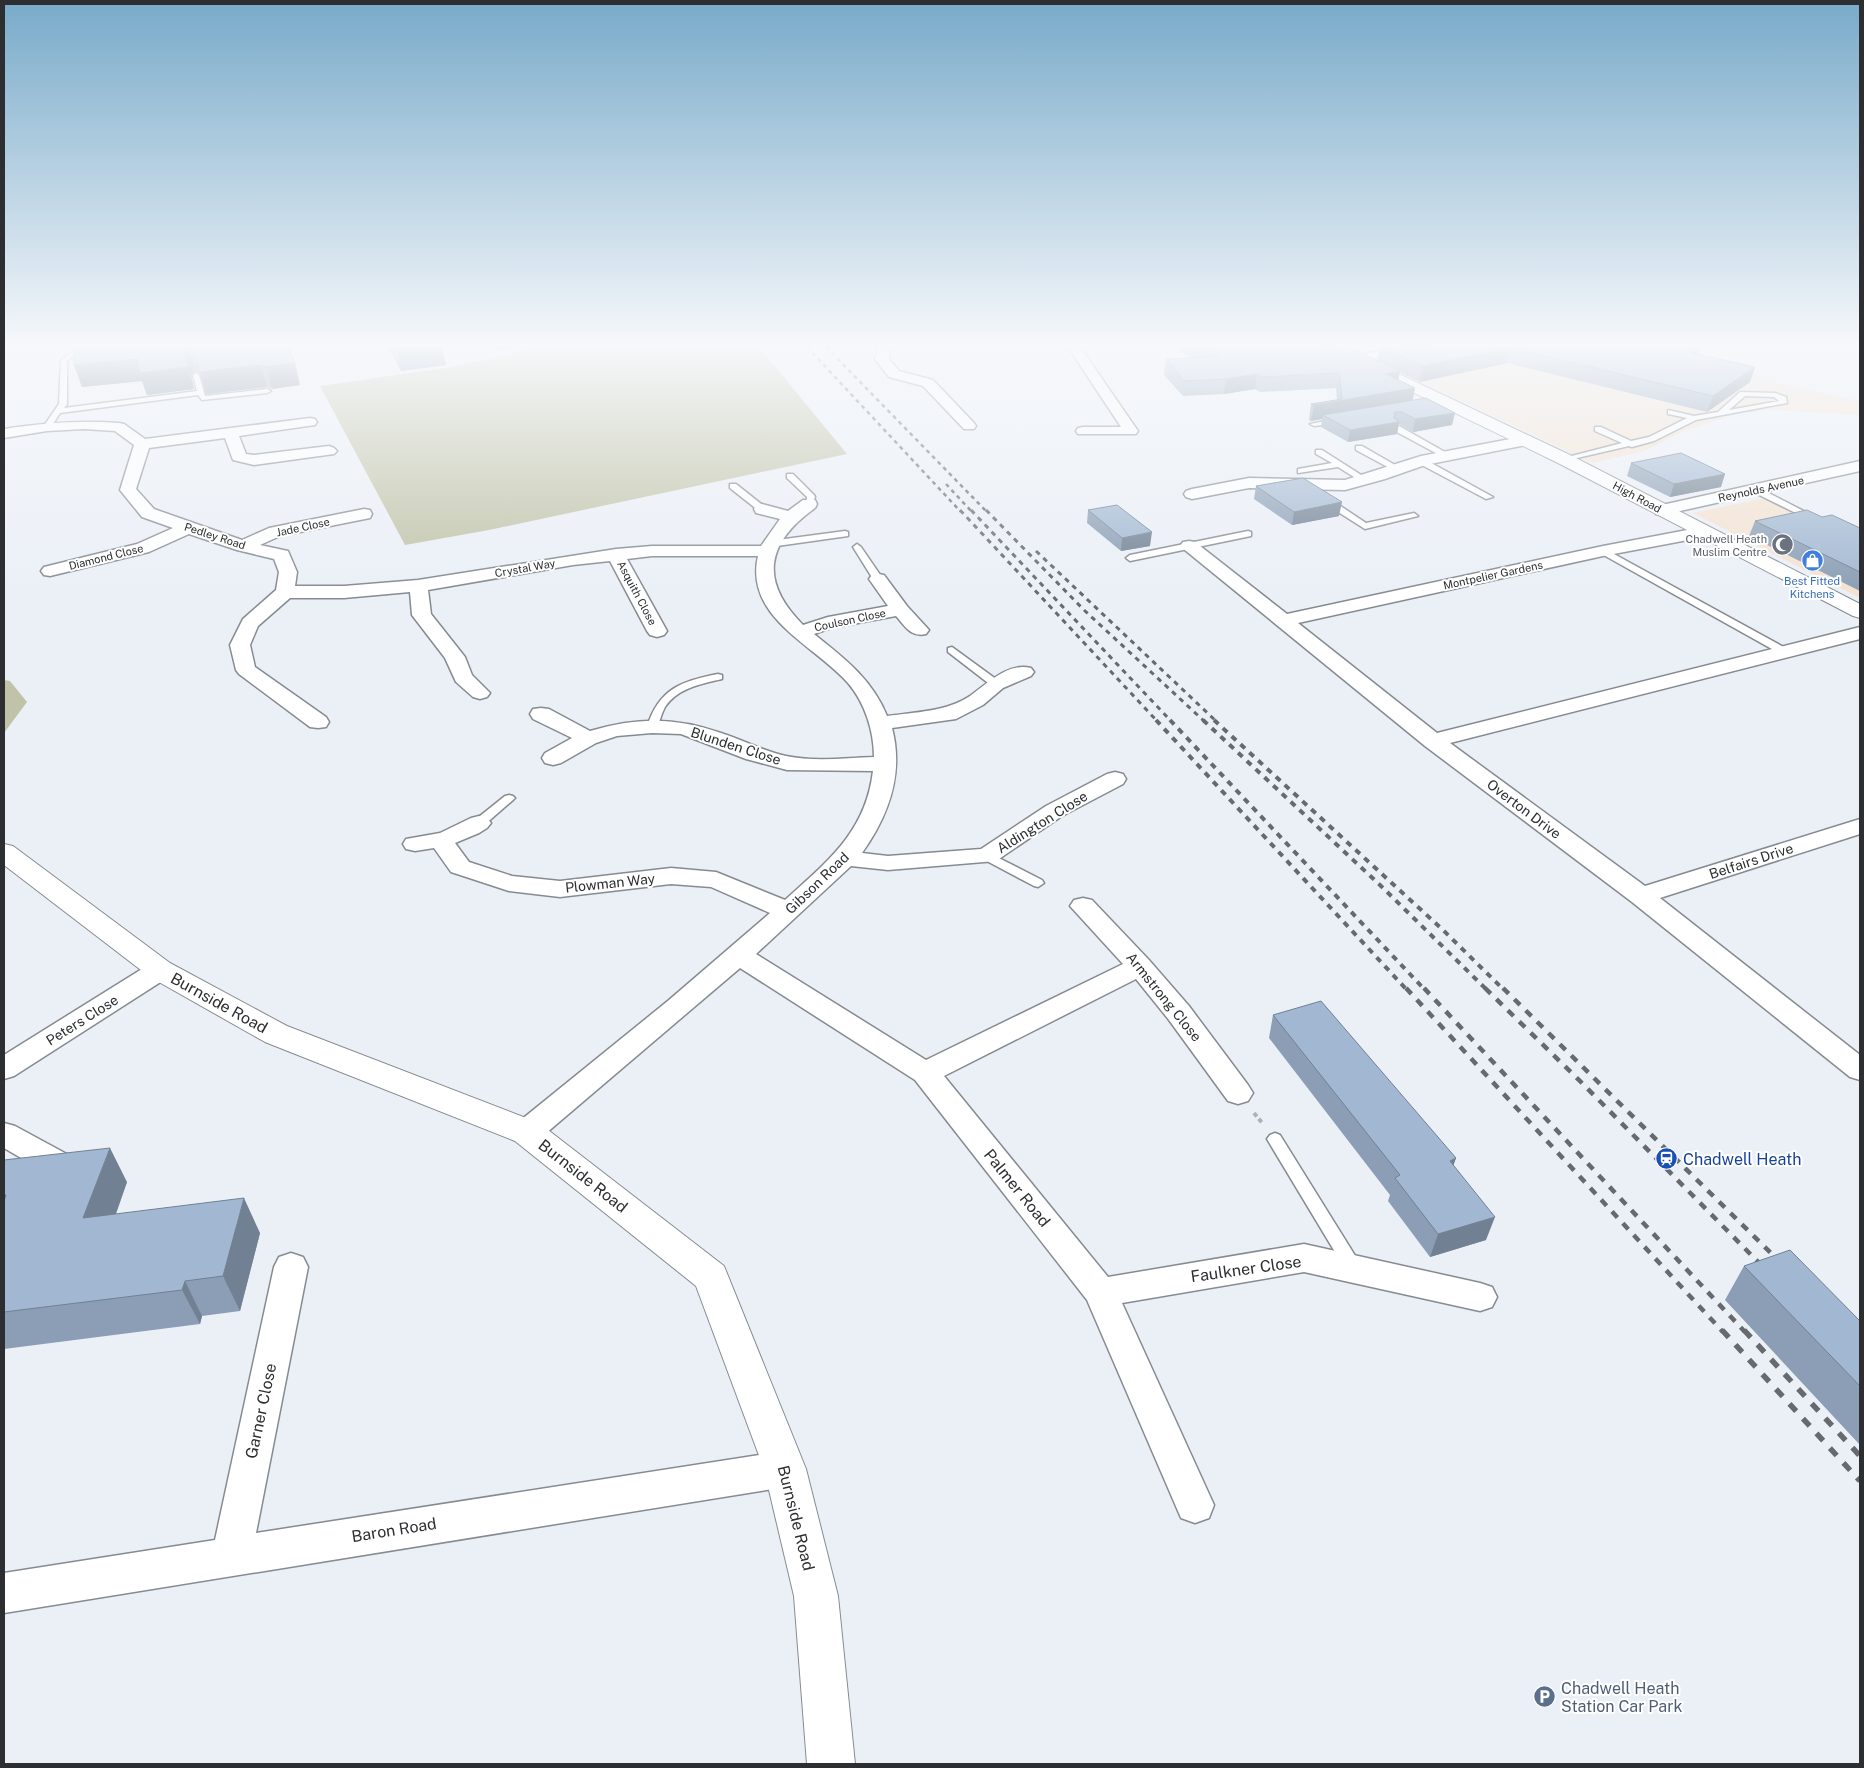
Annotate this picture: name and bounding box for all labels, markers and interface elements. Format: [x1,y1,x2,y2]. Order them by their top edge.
street label: Reynolds Avenue [1717,474,1805,504]
street label: High Road [1611,479,1663,515]
street label: Jade Close [275,515,331,539]
street label: Pedley Road [183,520,247,552]
place label: Chadwell Heath Muslim Centre [1686,533,1767,558]
mosque icon: Chadwell Heath Muslim Centre [1771,533,1795,557]
street label: Diamond Close [67,542,145,572]
shop icon: Best Fitted Kitchens [1800,548,1824,572]
street label: Crystal Way [494,557,556,579]
street label: Asquith Close [615,559,659,627]
street label: Montpelier Gardens [1442,559,1544,591]
place label: Best Fitted Kitchens [1784,575,1840,600]
street label: Coulson Close [813,607,887,633]
street label: Blunden Close [689,724,783,768]
street label: Overton Drive [1484,776,1564,842]
street label: Aldington Close [994,788,1090,856]
street label: Belfairs Drive [1707,840,1795,882]
street label: Gibson Road [782,849,852,917]
street label: Plowman Way [564,870,656,896]
street label: Armstrong Close [1123,949,1205,1045]
street label: Burnside Road [167,969,271,1037]
street label: Peters Close [43,991,121,1048]
street label: Burnside Road [535,1135,631,1217]
street label: Palmer Road [980,1145,1054,1231]
station icon: Chadwell Heath [1655,1147,1679,1171]
place label: Chadwell Heath [1683,1150,1801,1169]
street label: Faulkner Close [1190,1252,1302,1286]
street label: Garner Close [242,1362,280,1460]
street label: Burnside Road [774,1463,818,1573]
street label: Baron Road [350,1514,438,1546]
place label: Chadwell Heath Station Car Park [1561,1679,1682,1716]
parking icon: Chadwell Heath Station Car Park [1533,1685,1557,1709]

